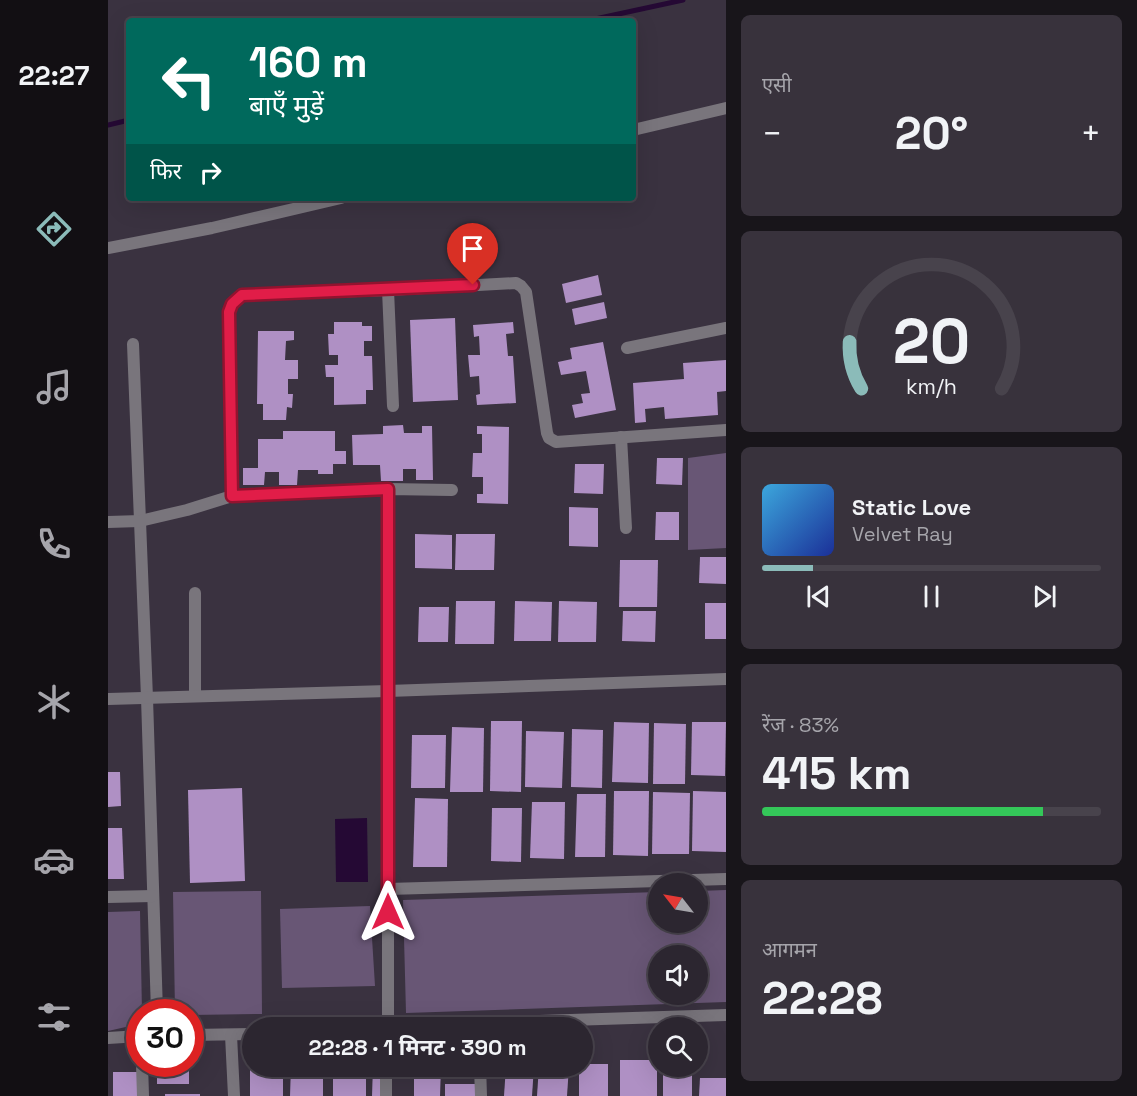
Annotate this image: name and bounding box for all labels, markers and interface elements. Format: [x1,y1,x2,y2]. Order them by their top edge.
text: 160 m [249,36,368,89]
icon: left [150,42,228,120]
text: 22:27 [19,58,89,93]
text: एसी [762,72,792,98]
text: बाएँ मुड़ें [249,88,324,123]
text: 20° [895,105,968,162]
text: − [762,113,782,155]
text: + [1081,113,1101,155]
icon: right [194,156,227,189]
text: फिर [150,157,182,185]
icon: directions [33,208,75,250]
pin [447,223,498,285]
icon: arrive [456,232,489,265]
text: 20 [893,302,970,381]
icon: music [33,366,75,408]
text: km/h [906,373,957,400]
text: Static Love [852,493,971,521]
text: Velvet Ray [852,521,953,547]
icon: phone [33,523,75,565]
icon: previous [802,580,835,613]
icon: pause [915,580,948,613]
icon: next [1028,580,1061,613]
icon: climate [33,681,75,723]
text: रेंज · 83% [762,712,839,738]
text: 415 km [762,745,912,802]
icon: car [33,839,75,881]
north arrow [648,873,708,933]
map controls [648,873,708,1077]
position arrow [356,880,420,944]
text: आगमन [762,937,817,963]
button: sound [648,945,708,1005]
text: 22:28 [762,970,883,1027]
icon: filters [33,996,75,1038]
speed limit sign: 30 [126,999,204,1077]
button: search [648,1017,708,1077]
text: 22:28 · 1 मिनट · 390 m [308,1033,527,1061]

